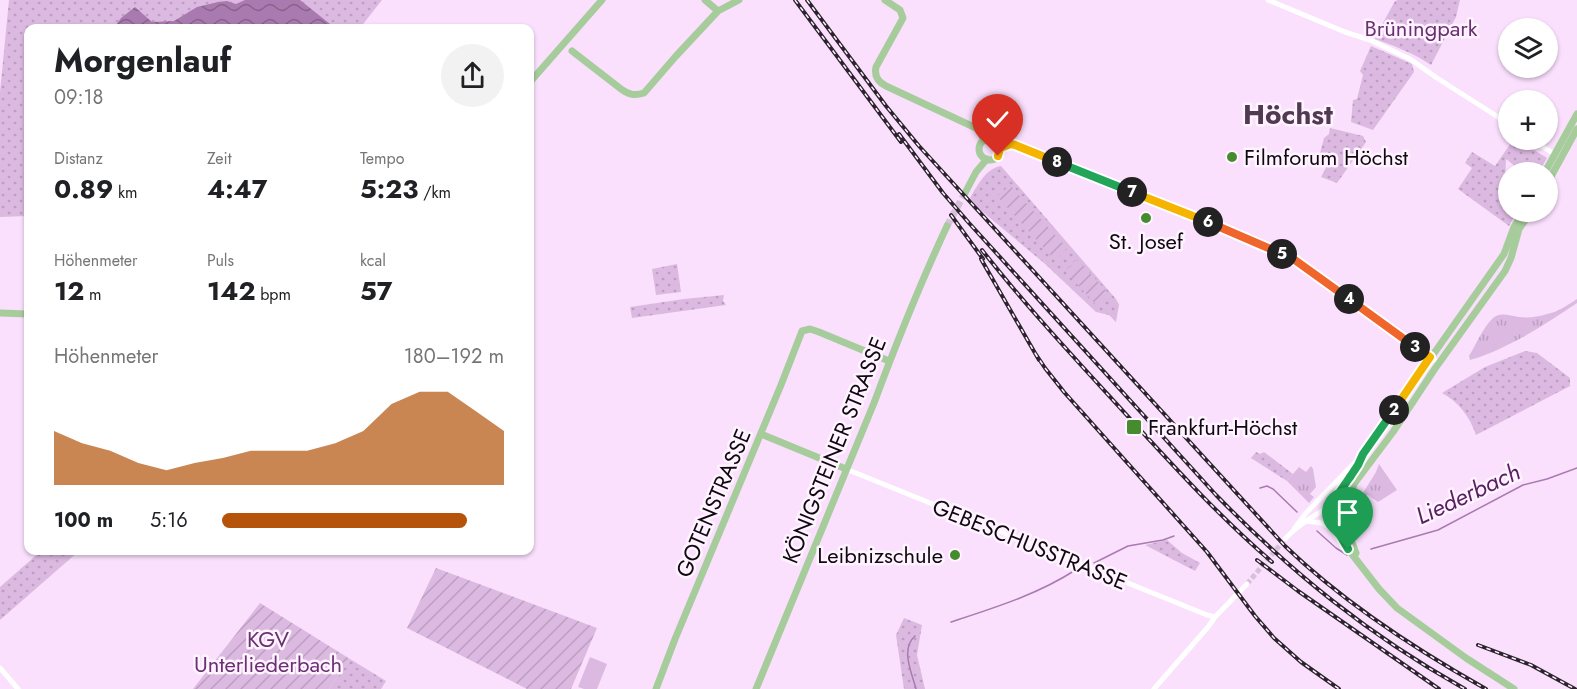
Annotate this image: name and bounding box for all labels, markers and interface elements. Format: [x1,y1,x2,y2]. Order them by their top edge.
park label: Brüningpark [1364,12,1478,44]
map controls [1498,18,1558,222]
button: layers [1498,18,1558,78]
text: Morgenlauf [54,37,231,84]
button: share [441,44,504,107]
text: 09:18 [54,83,103,112]
button: + [1498,90,1558,150]
pin [972,94,1023,156]
district label: Höchst [1243,94,1333,135]
icon: check [981,103,1014,136]
place label: Filmforum Höchst [1244,141,1409,173]
text: Distanz [54,147,103,170]
text: Zeit [207,147,231,170]
text: Tempo [360,147,404,170]
pin: 8 [1042,147,1072,177]
text: 8 [1052,150,1062,173]
marker: Filmforum Höchst [1225,150,1239,164]
button: − [1498,162,1558,222]
text: 0.89 [54,170,113,208]
text: 4:47 [207,170,267,208]
text: 5:23 [360,170,418,208]
pin: 7 [1117,177,1147,207]
text: 7 [1127,180,1137,203]
text: km [113,181,138,204]
text: /km [418,181,451,204]
pin: 6 [1193,207,1223,237]
text: 6 [1203,210,1213,233]
marker: St. Josef [1139,211,1153,225]
place label: St. Josef [1109,225,1184,257]
pin: 5 [1267,239,1297,269]
text: 5 [1277,242,1287,265]
text: Höhenmeter [54,249,138,272]
text: Puls [207,249,234,272]
text: kcal [360,249,386,272]
text: 12 [54,272,84,310]
text: 142 [207,272,255,310]
text: 57 [360,272,392,310]
text: m [84,283,102,306]
text: bpm [255,283,291,306]
pin: 4 [1334,284,1364,314]
text: 4 [1343,287,1355,310]
street label: KÖNIGSTEINER STRASSE [774,332,894,568]
pin: 3 [1400,332,1430,362]
text: 3 [1410,335,1420,358]
text: Höhenmeter [54,342,158,371]
text: 180–192 m [404,342,504,371]
pin: 2 [1379,395,1409,425]
text: 2 [1389,398,1399,421]
place label: Frankfurt-Höchst [1148,411,1298,443]
marker: Frankfurt-Höchst [1125,418,1143,436]
street label: GOTENSTRASSE [667,424,759,582]
water label: Liederbach [1410,454,1526,533]
pin [1322,487,1373,549]
street label: GEBESCHUSSTRASSE [928,490,1132,598]
icon: arrive [1331,496,1364,529]
text: 100 m [54,506,113,535]
text: 5:16 [150,506,188,535]
place label: Leibnizschule [817,539,943,571]
marker: Leibnizschule [948,548,962,562]
park label: KGV Unterliederbach [194,623,342,680]

